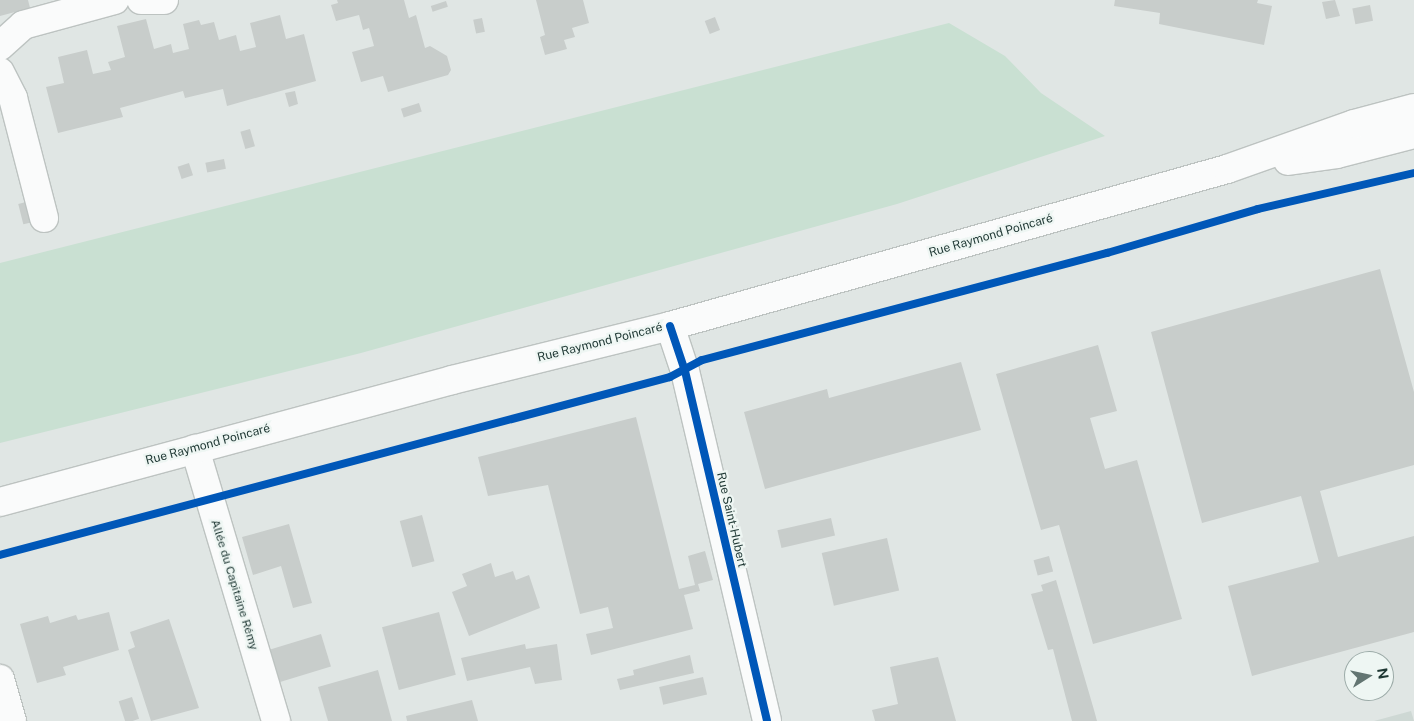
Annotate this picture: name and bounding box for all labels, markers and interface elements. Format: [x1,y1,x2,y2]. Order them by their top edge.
street label: Rue Raymond Poincaré [927,211,1055,261]
street label: Rue Raymond Poincaré [536,320,664,366]
street label: Rue Raymond Poincaré [144,421,272,469]
street label: Rue Saint-Hubert [713,471,749,569]
street label: Allée du Capitaine Rémy [207,518,261,652]
north arrow [1344,651,1394,701]
text: N [1374,667,1392,680]

